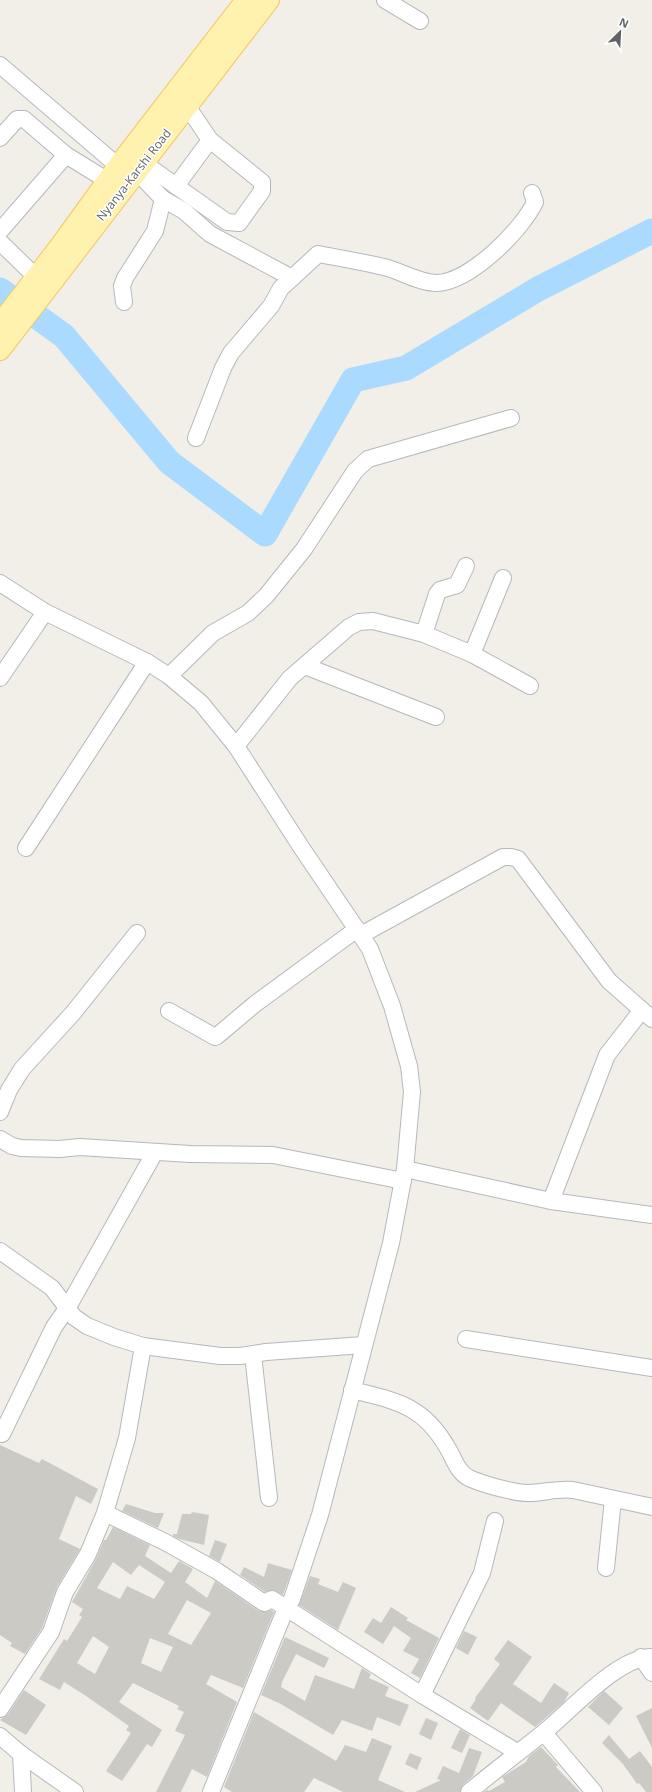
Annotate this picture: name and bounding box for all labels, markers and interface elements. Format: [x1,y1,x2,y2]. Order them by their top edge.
north arrow [600,12,640,52]
text: N [617,14,631,31]
street label: Nyanya-Karshi Road [92,125,175,224]

